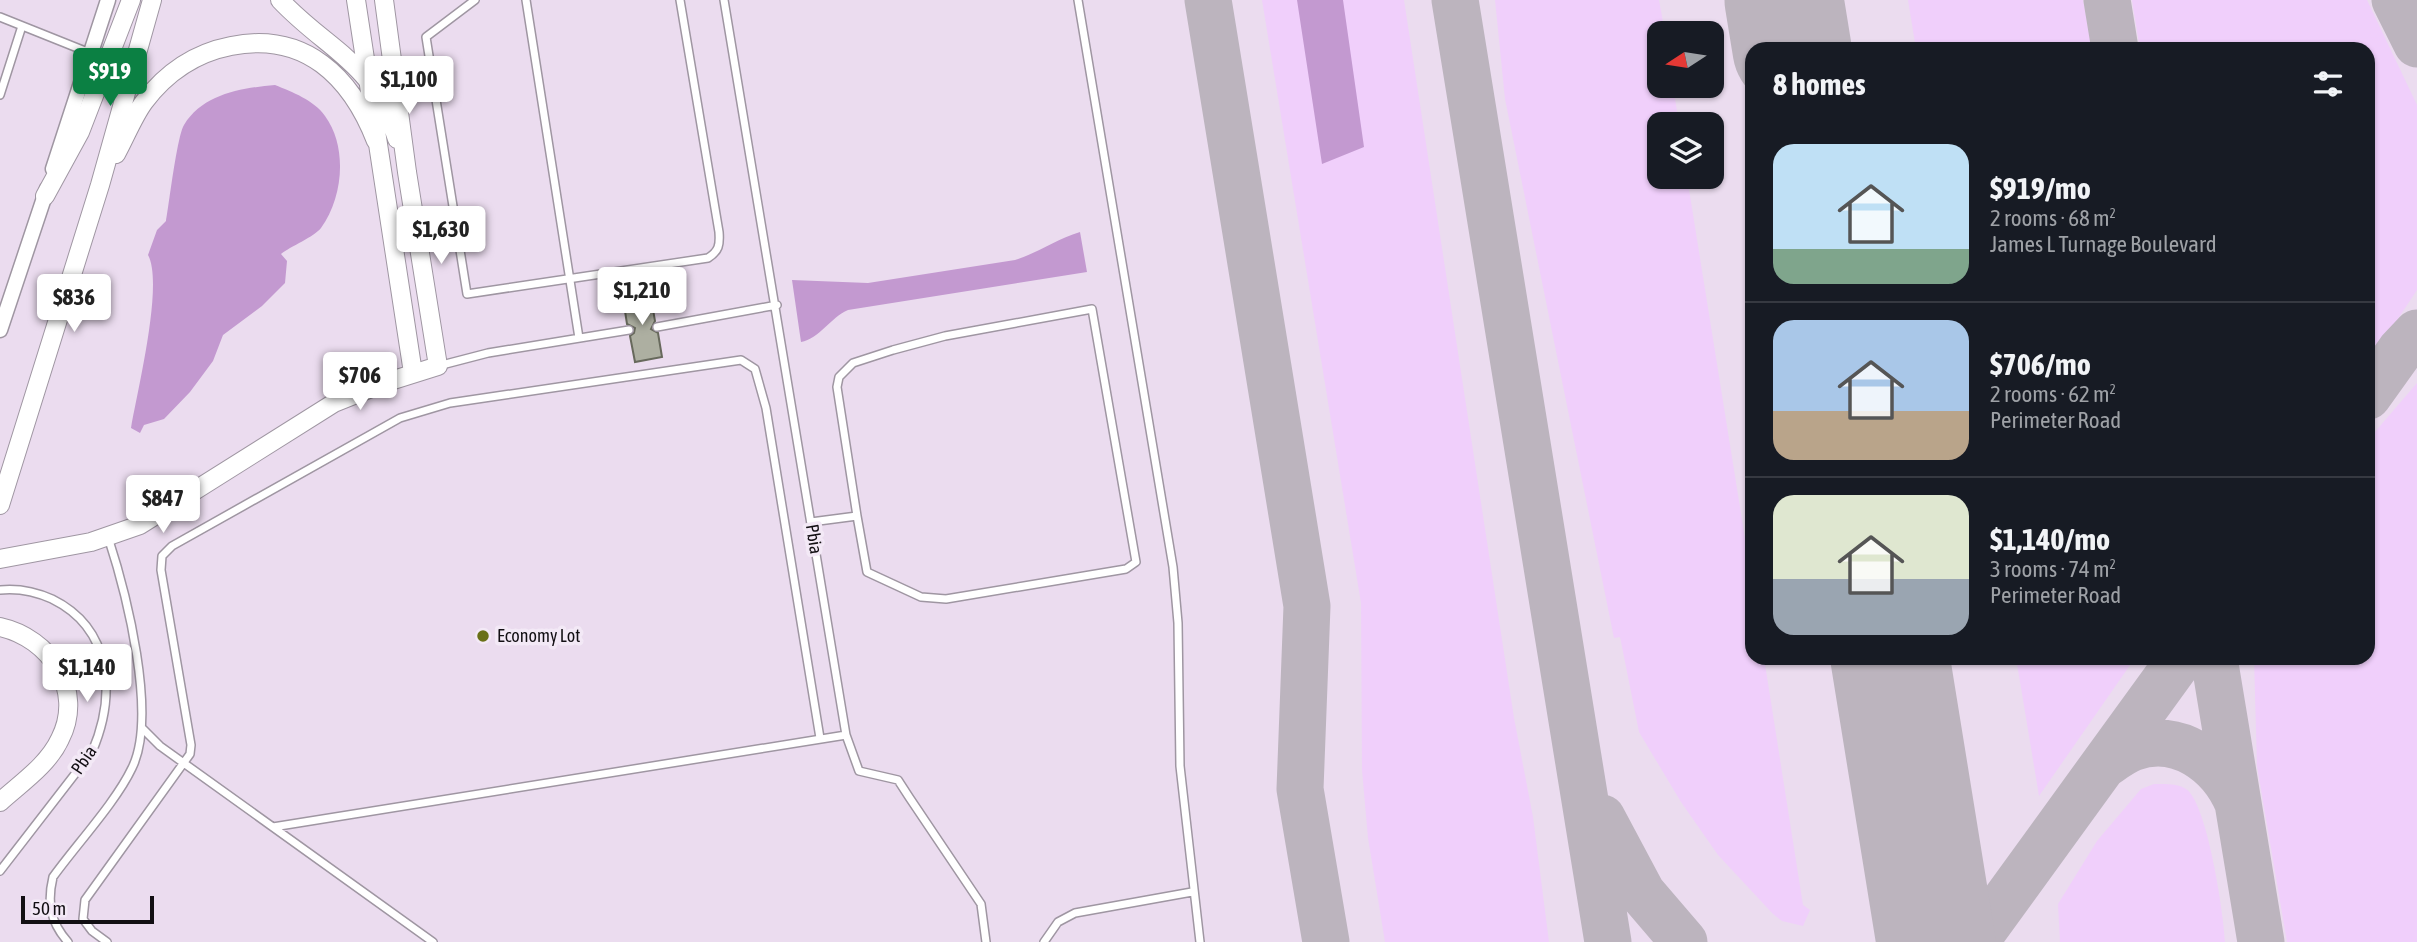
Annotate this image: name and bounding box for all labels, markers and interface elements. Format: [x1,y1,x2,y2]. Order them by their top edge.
north arrow [1647,21,1724,98]
map controls [1647,21,1724,189]
pin: $919 [69,48,151,108]
pin: $1,100 [352,57,466,116]
text: $919 [89,58,131,84]
icon: filters [2309,65,2347,103]
text: $1,100 [381,66,438,92]
text: 8 homes [1773,67,1866,101]
button: layers [1647,112,1724,189]
text: $919/mo [1990,171,2091,205]
icon: home [1829,172,1913,256]
text: 2 rooms · 68 m² [1990,205,2116,231]
pin: $1,630 [384,206,498,266]
text: $1,630 [413,216,470,242]
text: James L Turnage Boulevard [1990,231,2217,257]
pin: $1,210 [585,268,699,327]
pin: $836 [33,274,115,334]
text: $1,210 [614,277,671,303]
text: $836 [53,284,95,310]
text: $706/mo [1990,347,2091,381]
icon: home [1829,348,1913,432]
pin: $706 [319,352,401,412]
text: $706 [339,362,381,388]
text: 2 rooms · 62 m² [1990,381,2116,407]
text: Perimeter Road [1990,407,2121,433]
pin: $847 [122,476,204,535]
text: $847 [142,485,184,511]
text: $1,140/mo [1990,522,2110,556]
street label: Pbia [802,523,827,555]
icon: home [1829,523,1913,607]
text: 3 rooms · 74 m² [1990,556,2116,582]
text: Perimeter Road [1990,582,2121,608]
place label: Economy Lot [497,625,580,646]
marker: Economy Lot [475,628,491,644]
pin: $1,140 [30,644,144,704]
text: $1,140 [59,654,116,680]
street label: Pbia [67,741,101,778]
scale bar [21,893,154,925]
text: 50 m [32,897,66,919]

